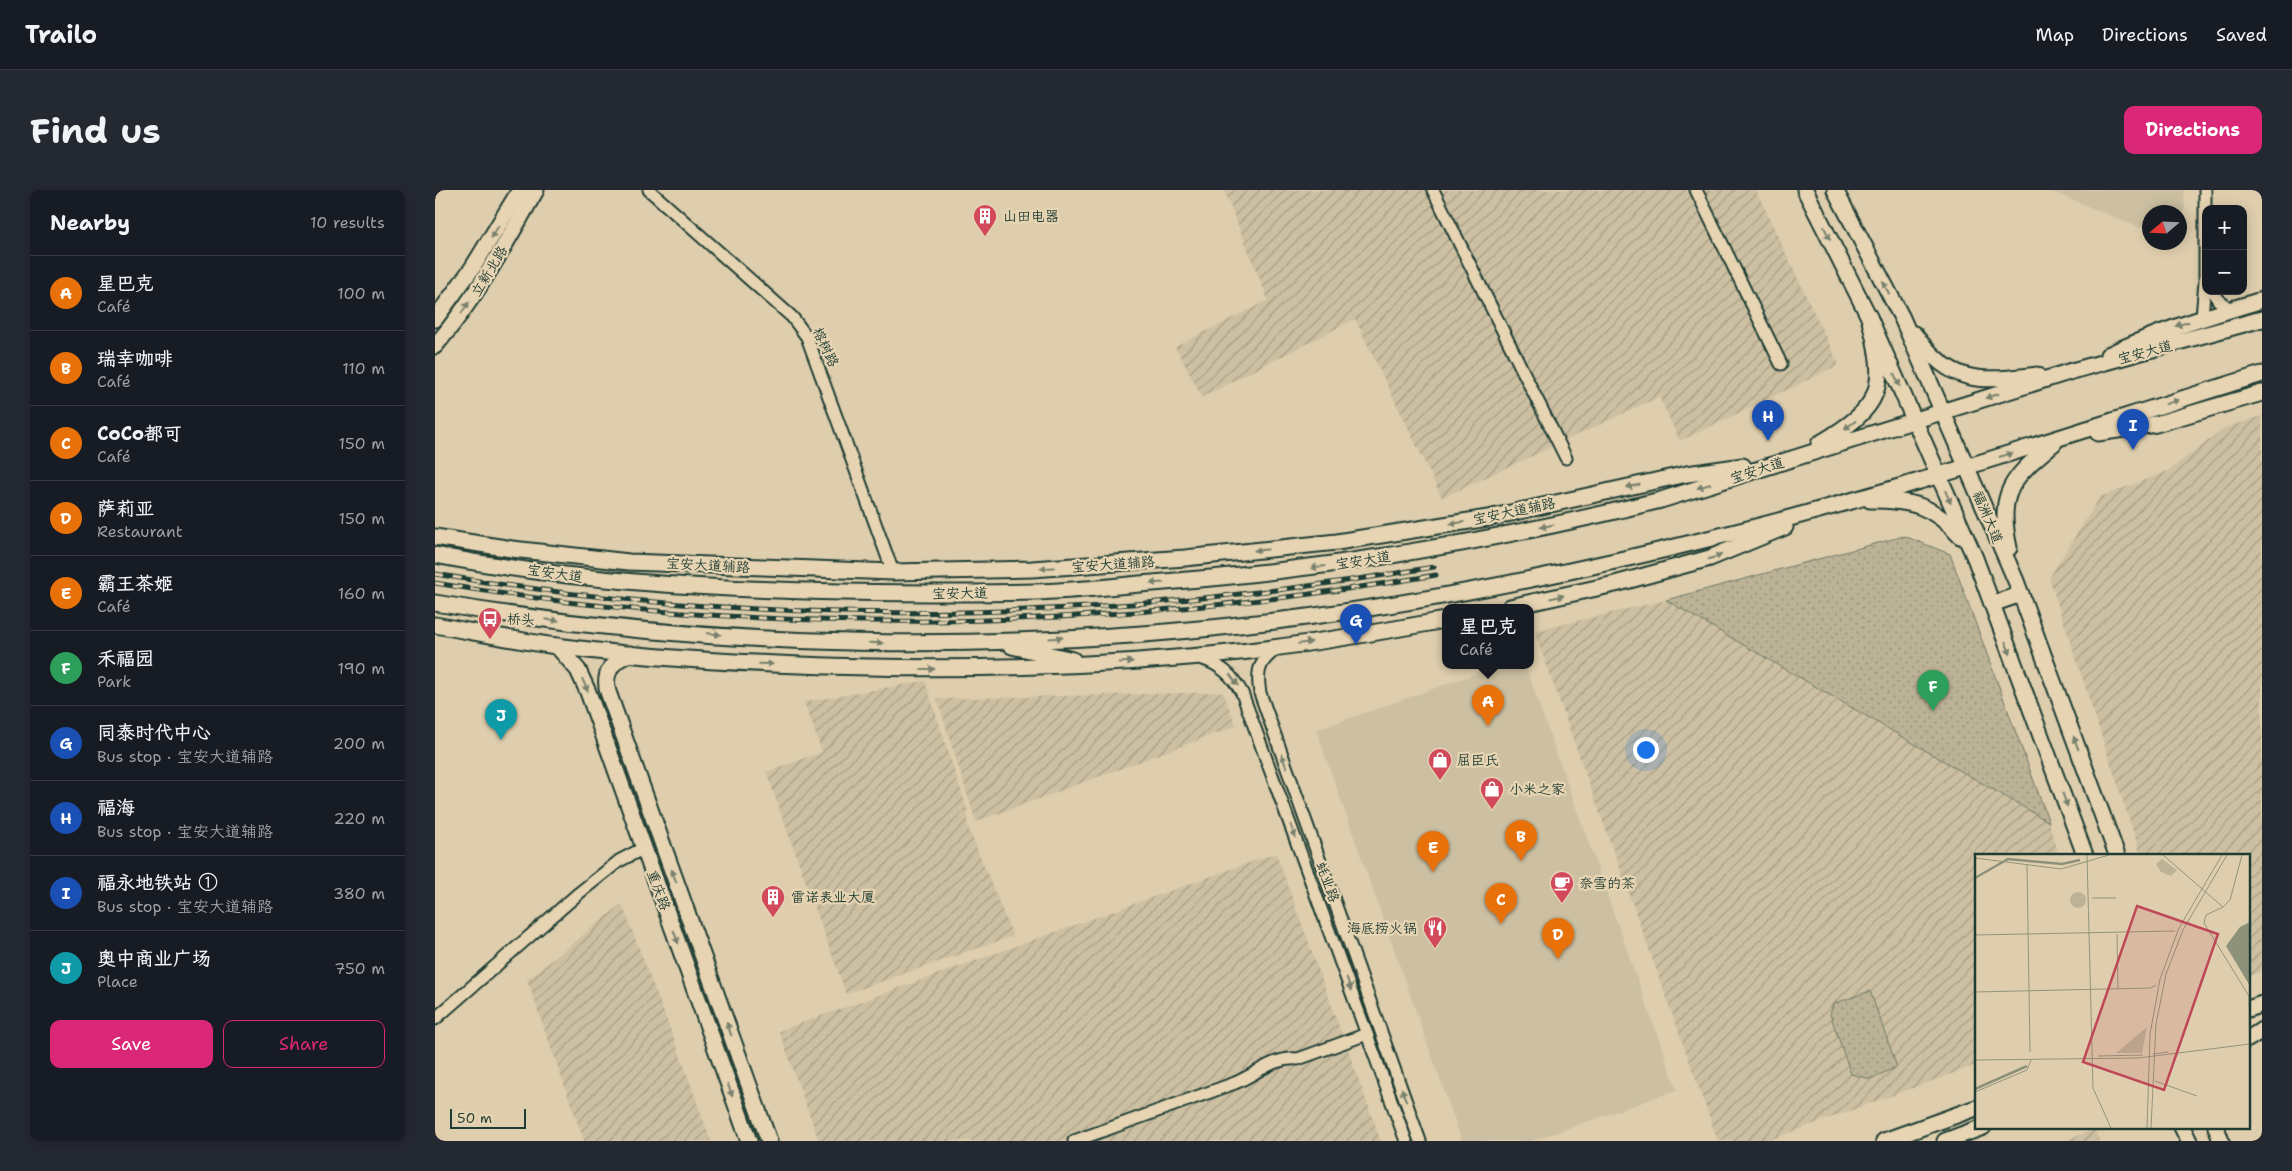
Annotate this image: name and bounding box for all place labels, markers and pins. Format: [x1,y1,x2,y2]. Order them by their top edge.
building icon: 山田电器 [972,203,998,237]
place label: 山田电器 [1003,207,1059,225]
pin: H [1752,400,1784,441]
pin: I [2117,409,2149,450]
pin: G [1340,604,1372,645]
bus stop icon: 桥头 [477,606,503,640]
place label: 桥头 [507,610,535,628]
pin: F [1917,670,1949,711]
pin: A [1472,685,1504,726]
pin: J [485,699,517,740]
shop icon: 屈臣氏 [1427,747,1453,781]
place label: 屈臣氏 [1457,751,1499,769]
shop icon: 小米之家 [1479,776,1505,810]
place label: 小米之家 [1509,780,1565,798]
pin: B [1505,820,1537,861]
pin: E [1417,831,1449,872]
cafe icon: 奈雪的茶 [1549,870,1575,904]
place label: 奈雪的茶 [1579,874,1635,892]
pin: C [1485,883,1517,924]
building icon: 雷诺表业大厦 [760,884,786,918]
place label: 雷诺表业大厦 [791,888,875,906]
restaurant icon: 海底捞火锅 [1422,915,1448,949]
pin: D [1542,918,1574,959]
place label: 海底捞火锅 [1347,919,1417,937]

